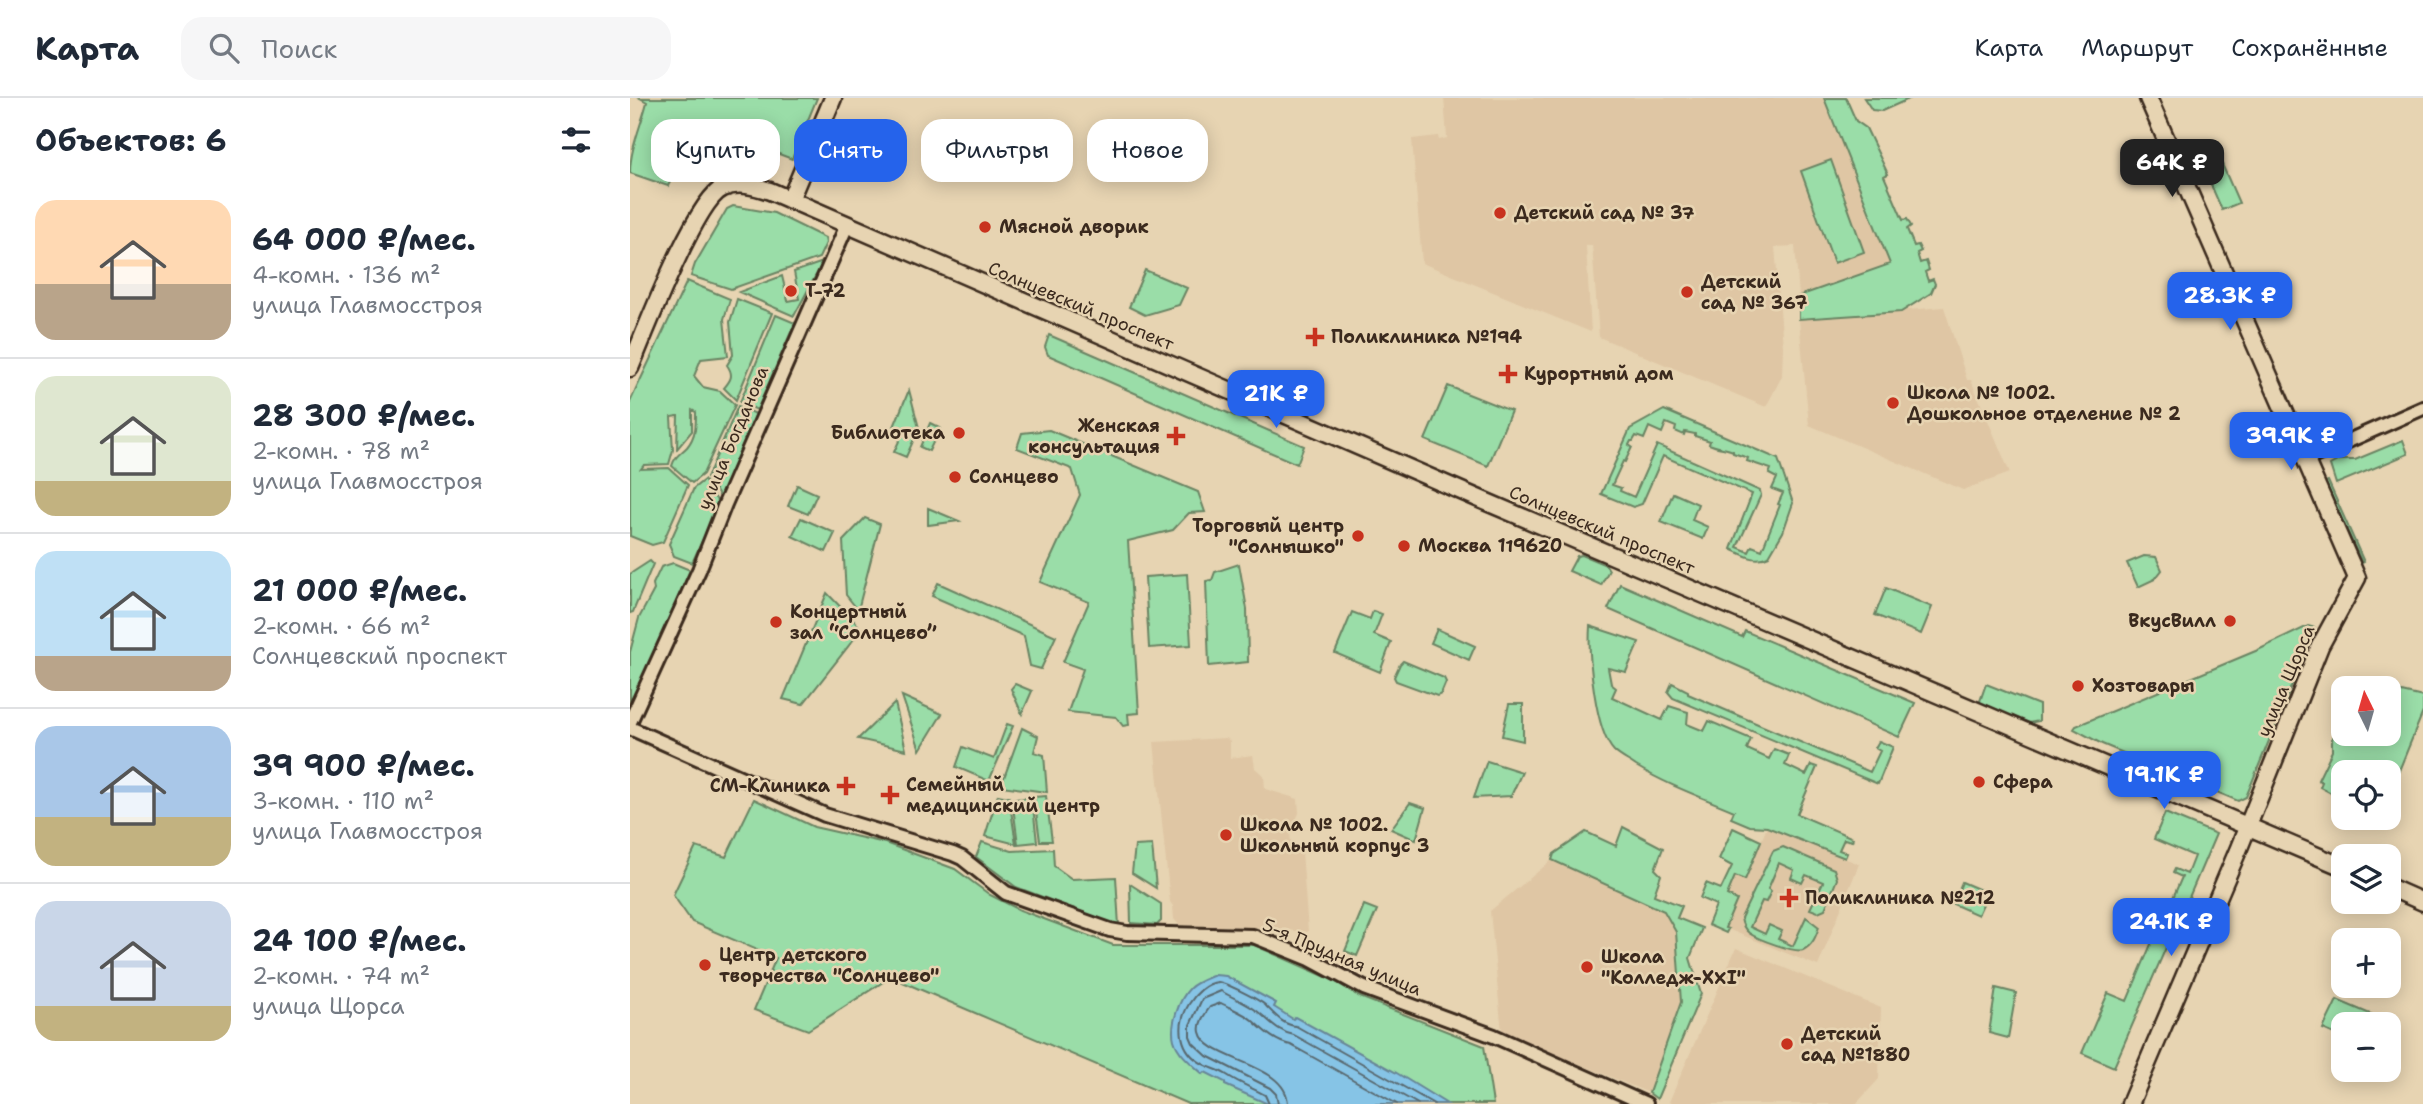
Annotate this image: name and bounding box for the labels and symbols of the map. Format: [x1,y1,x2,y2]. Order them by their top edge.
pin: 64K ₽ [2123,140,2221,199]
place label: Детский сад № 37 [1514,201,1695,225]
marker: Детский сад № 37 [1492,205,1508,221]
place label: Мясной дворик [999,215,1149,239]
marker: Мясной дворик [977,219,993,235]
street label: Солнцевский проспект [984,256,1178,356]
place label: Детский сад № 367 [1701,270,1808,315]
pin: 28.3K ₽ [2165,272,2295,332]
place label: Т-72 [805,279,846,303]
marker: Т-72 [783,283,799,299]
marker: Детский сад № 367 [1679,284,1695,300]
place label: Поликлиника №194 [1331,325,1522,349]
marker: Поликлиника №194 [1305,327,1325,347]
street label: улица Богданова [692,362,774,514]
place label: Курортный дом [1524,362,1673,386]
marker: Курортный дом [1498,364,1518,384]
pin: 21K ₽ [1227,370,1325,430]
place label: Школа № 1002. Дошкольное отделение № 2 [1907,381,2181,426]
marker: Школа № 1002. Дошкольное отделение № 2 [1885,395,1901,411]
pin: 39.9K ₽ [2226,412,2356,472]
place label: Женская консультация [1028,414,1160,459]
place label: Библиотека [831,421,946,445]
marker: Библиотека [951,425,967,441]
marker: Женская консультация [1166,426,1186,446]
place label: Солнцево [969,465,1059,489]
marker: Солнцево [947,469,963,485]
street label: Солнцевский проспект [1505,480,1699,580]
place label: Торговый центр "Солнышко" [1192,514,1344,559]
marker: Торговый центр "Солнышко" [1350,528,1366,544]
place label: Москва 119620 [1418,534,1562,558]
marker: Москва 119620 [1396,538,1412,554]
place label: Концертный зал “Солнцево” [790,600,937,645]
place label: ВкусВилл [2128,609,2216,633]
marker: ВкусВилл [2222,613,2238,629]
marker: Концертный зал “Солнцево” [768,614,784,630]
street label: улица Щорса [2252,621,2320,741]
place label: Хозтовары [2092,674,2195,698]
north arrow [2331,676,2401,746]
marker: Хозтовары [2070,678,2086,694]
pin: 19.1K ₽ [2099,752,2229,811]
place label: Сфера [1993,770,2054,794]
place label: Семейный медицинский центр [906,773,1100,818]
place label: СМ-Клиника [710,774,831,798]
marker: Сфера [1971,774,1987,790]
marker: СМ-Клиника [836,776,856,796]
marker: Семейный медицинский центр [880,785,900,805]
place label: Школа № 1002. Школьный корпус 3 [1240,813,1429,858]
marker: Школа № 1002. Школьный корпус 3 [1218,827,1234,843]
place label: Поликлиника №212 [1805,886,1996,910]
marker: Поликлиника №212 [1779,888,1799,908]
pin: 24.1K ₽ [2106,898,2236,958]
street label: 5-я Прудная улица [1259,913,1425,1001]
place label: Центр детского творчества "Солнцево" [719,943,940,988]
place label: Школа "Колледж-XXI" [1601,945,1746,990]
marker: Центр детского творчества "Солнцево" [697,957,713,973]
marker: Школа "Колледж-XXI" [1579,959,1595,975]
place label: Детский сад №1880 [1801,1022,1910,1067]
marker: Детский сад №1880 [1779,1036,1795,1052]

